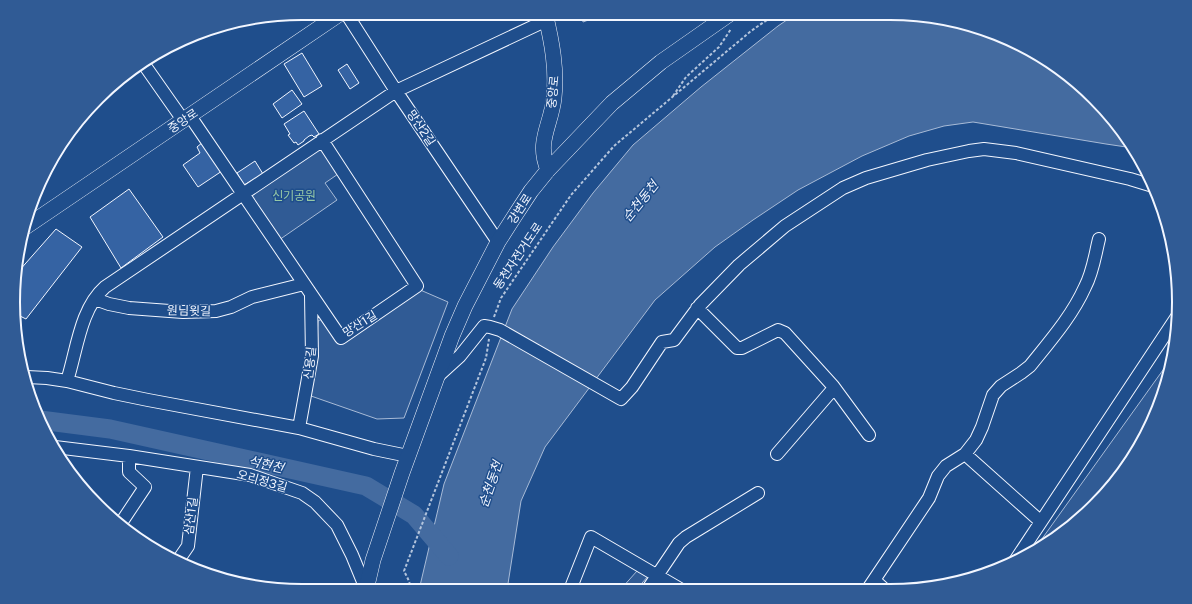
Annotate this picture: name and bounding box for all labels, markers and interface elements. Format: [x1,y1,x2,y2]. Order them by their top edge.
street label: 중앙로 [544,75,562,109]
street label: 중앙로 [165,106,201,136]
street label: 망산2길 [404,107,438,149]
water label: 순천동천 [620,177,662,225]
park label: 신기공원 [272,189,316,203]
street label: 강변로 [505,191,535,227]
street label: 동천자전거도로 [491,220,545,292]
street label: 원님윗길 [167,304,211,318]
street label: 망산1길 [340,308,380,340]
street label: 신용길 [301,346,319,380]
water label: 석현천 [247,453,286,476]
water label: 순천동천 [476,458,506,509]
street label: 오리정3길 [235,467,289,495]
street label: 삼산1길 [182,496,200,536]

